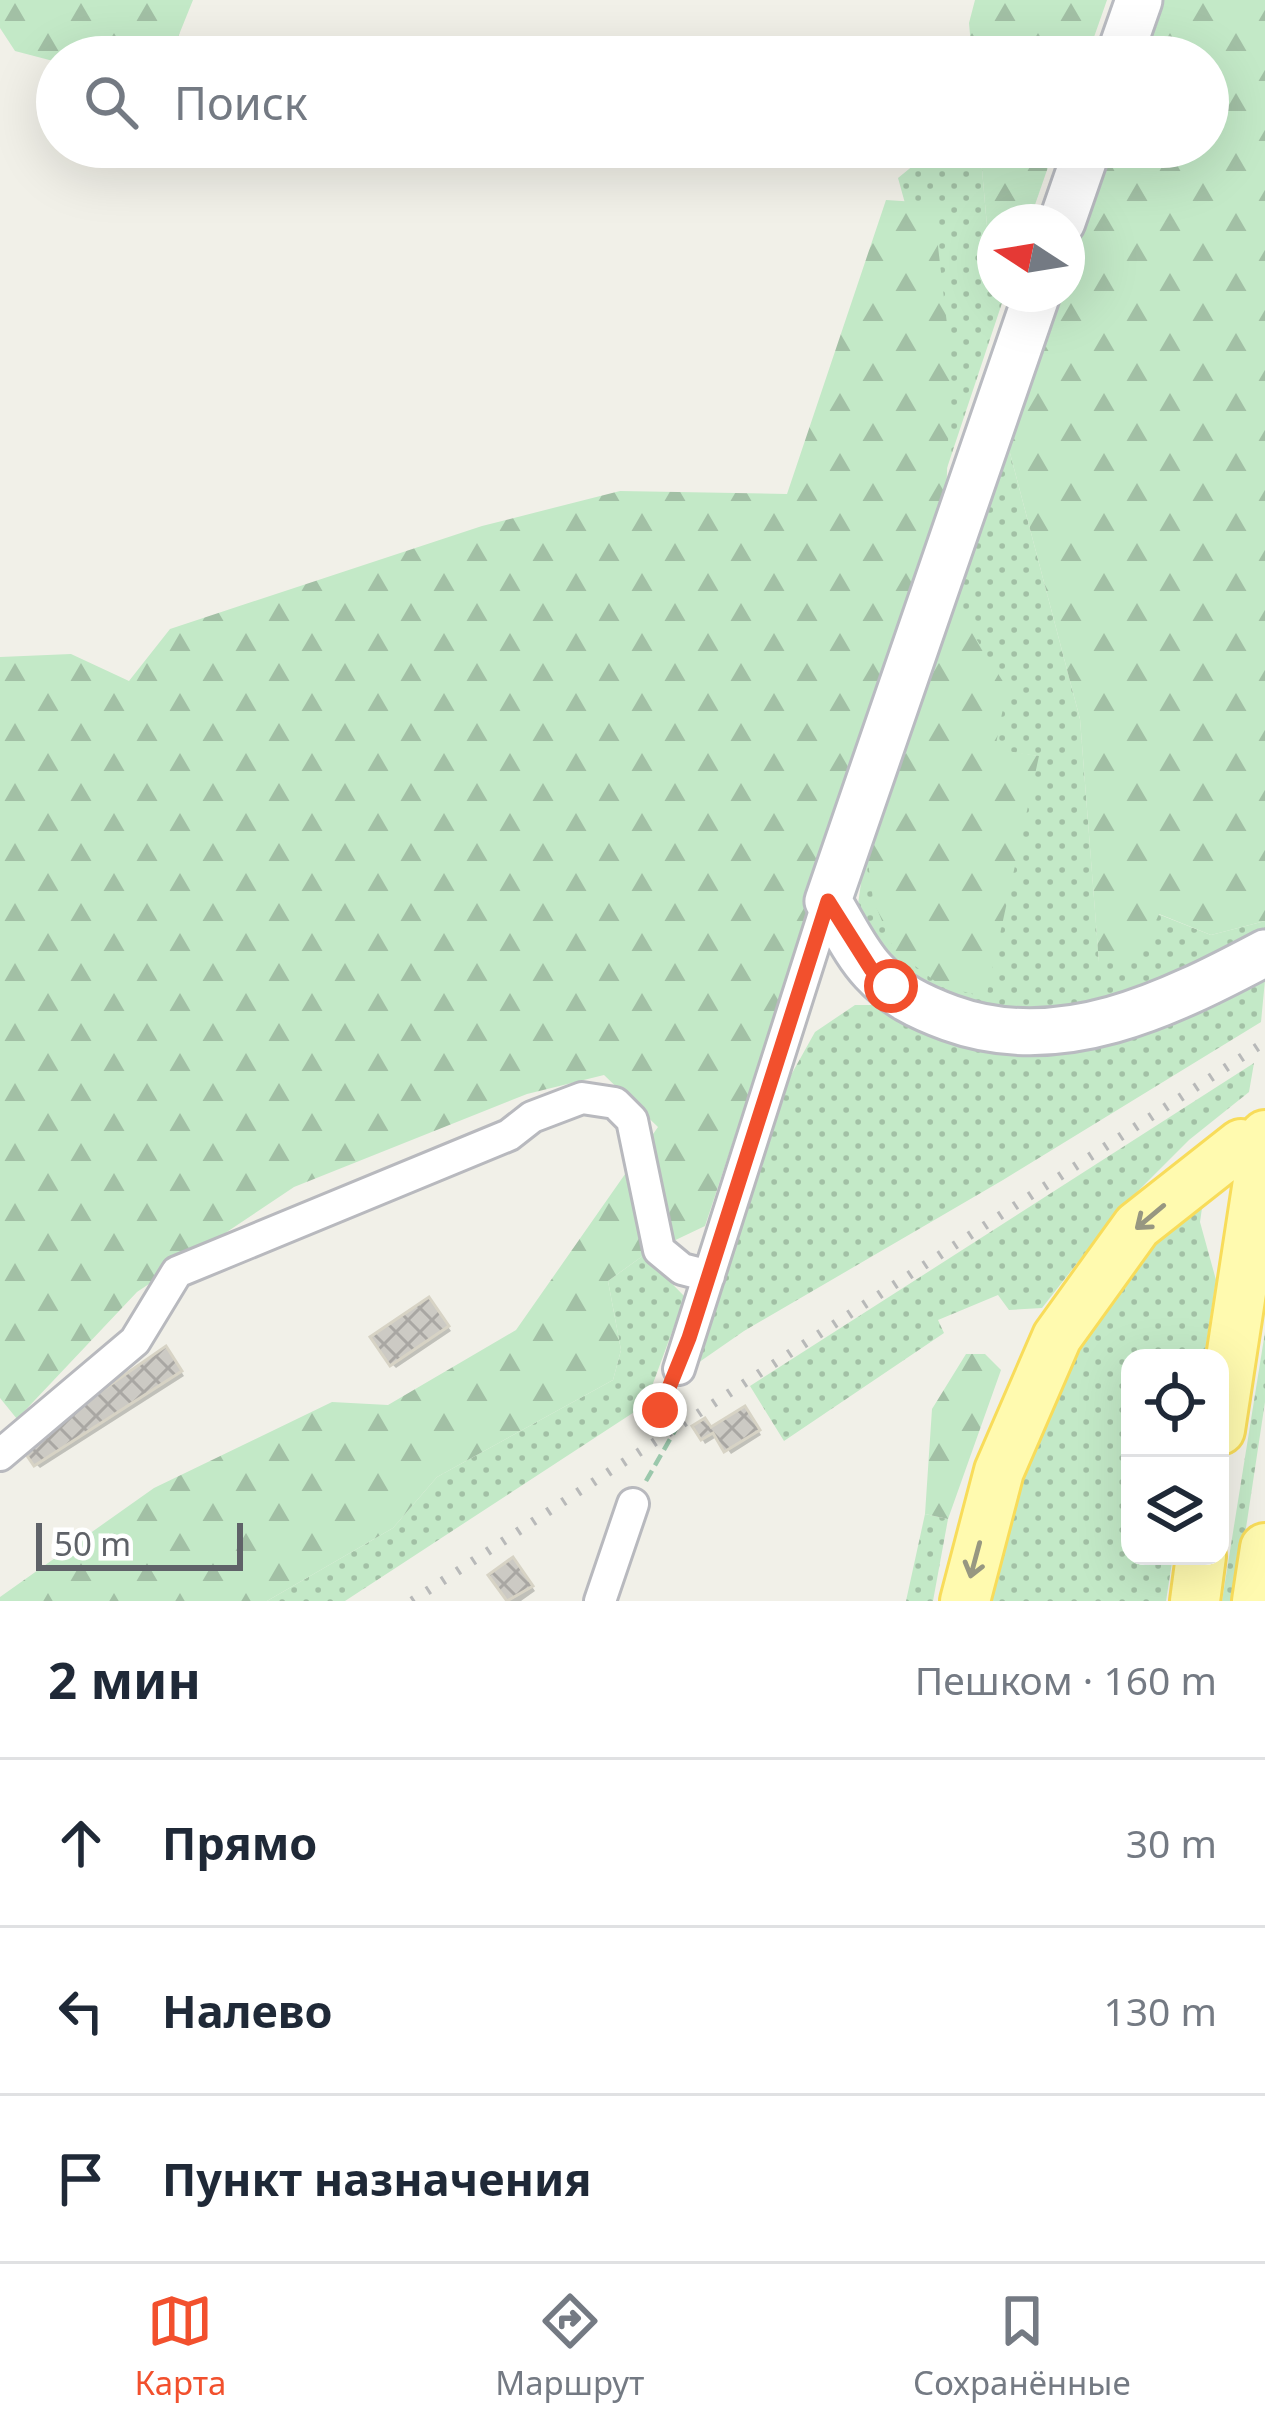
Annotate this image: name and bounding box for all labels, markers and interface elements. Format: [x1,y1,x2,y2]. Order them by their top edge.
search box [36,36,1229,168]
icon: search [78,69,144,135]
text: Поиск [174,72,308,133]
north arrow [977,204,1085,312]
route start [864,959,918,1013]
one-way arrow [1135,1203,1166,1231]
map controls [1121,1349,1229,1565]
button: locate [1121,1349,1229,1457]
route end [633,1383,687,1437]
button: layers [1121,1457,1229,1565]
scale bar [36,1517,243,1570]
text: 50 m [54,1521,131,1566]
one-way arrow [963,1540,985,1578]
text: 2 мин [48,1644,201,1714]
text: Пешком · 160 m [915,1653,1217,1706]
icon: ahead [48,1810,114,1876]
text: Прямо [162,1812,317,1873]
text: 30 m [1126,1816,1217,1869]
icon: left [48,1978,114,2044]
text: Налево [162,1980,333,2041]
text: 130 m [1103,1984,1217,2037]
icon: arrive [48,2146,114,2212]
text: Пункт назначения [162,2148,592,2209]
tab: Карта [134,2288,226,2405]
tab: Маршрут [495,2288,644,2405]
tab: Сохранённые [913,2288,1131,2405]

